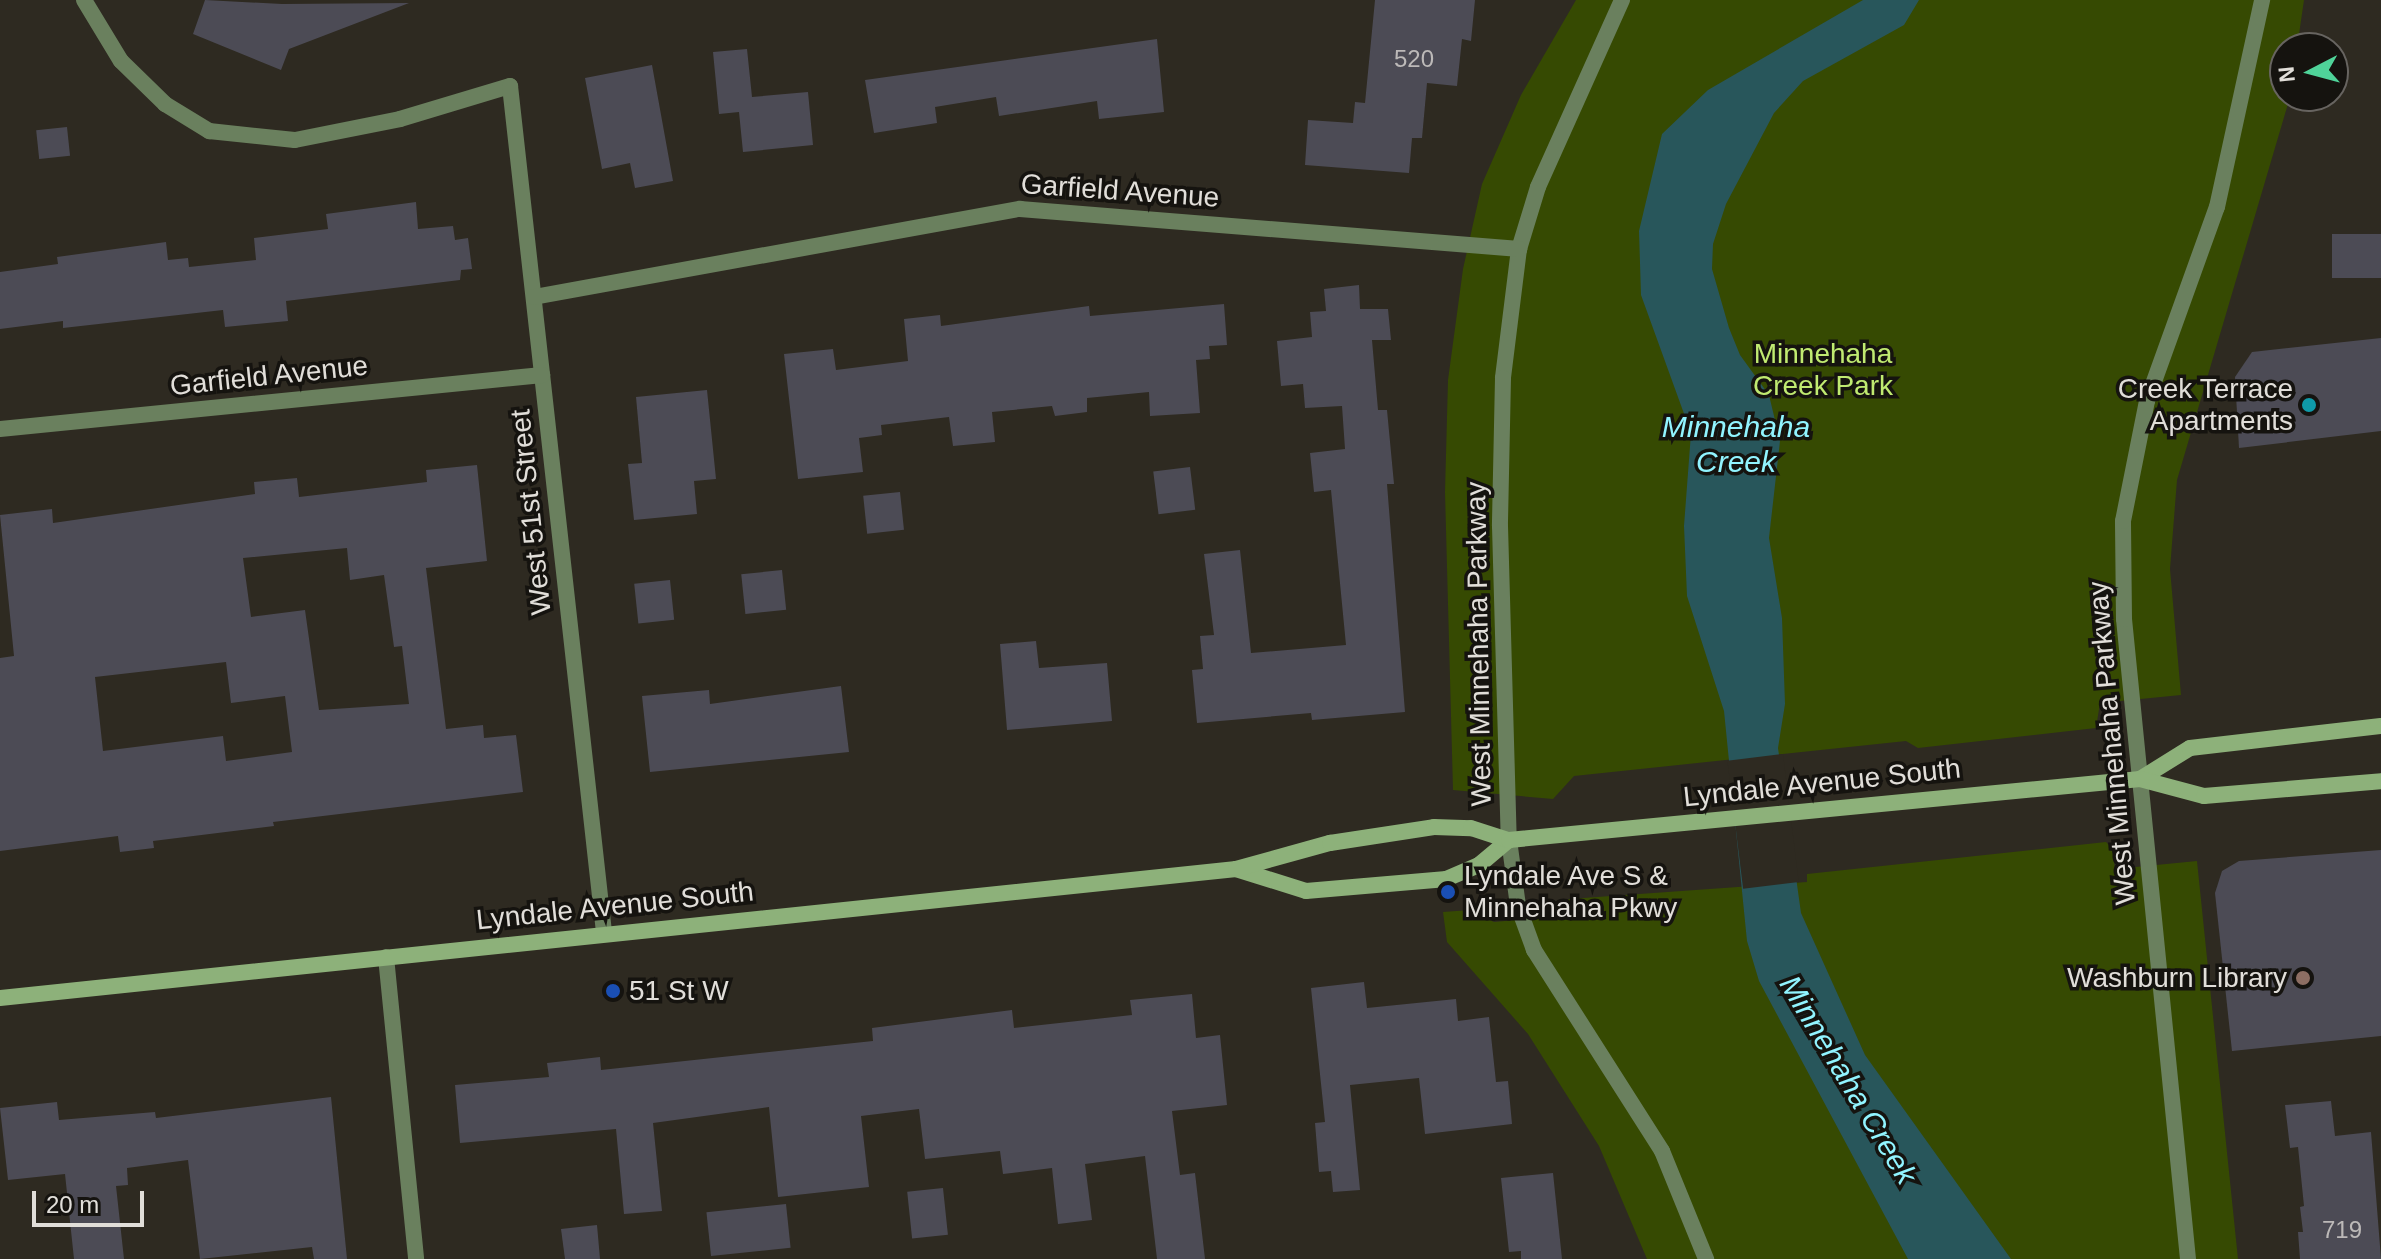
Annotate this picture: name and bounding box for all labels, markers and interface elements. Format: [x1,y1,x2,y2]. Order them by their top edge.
north arrow [2269,32,2349,112]
house number: 520 [1394,45,1434,73]
text: N [2273,65,2300,84]
street label: Garfield Avenue [1019,167,1221,215]
park label: Minnehaha Creek Park [1753,337,1893,403]
street label: Garfield Avenue [168,349,370,403]
place label: Creek Terrace Apartments [2117,372,2293,438]
marker: Creek Terrace Apartments [2300,396,2318,414]
street label: West 51st Street [504,408,558,616]
water label: Minnehaha Creek [1662,409,1810,480]
street label: West Minnehaha Parkway [1459,481,1499,807]
street label: West Minnehaha Parkway [2081,580,2143,906]
street label: Lyndale Avenue South [1681,752,1963,814]
place label: Lyndale Ave S & Minnehaha Pkwy [1464,859,1677,925]
street label: Lyndale Avenue South [474,875,756,937]
marker: Lyndale Ave S & Minnehaha Pkwy [1439,883,1457,901]
place label: Washburn Library [2067,961,2287,995]
water label: Minnehaha Creek [1772,969,1924,1191]
marker: Washburn Library [2294,969,2312,987]
place label: 51 St W [629,974,729,1008]
marker: 51 St W [604,982,622,1000]
scale bar [36,1175,148,1225]
text: 20 m [46,1191,99,1218]
house number: 719 [2322,1216,2362,1244]

